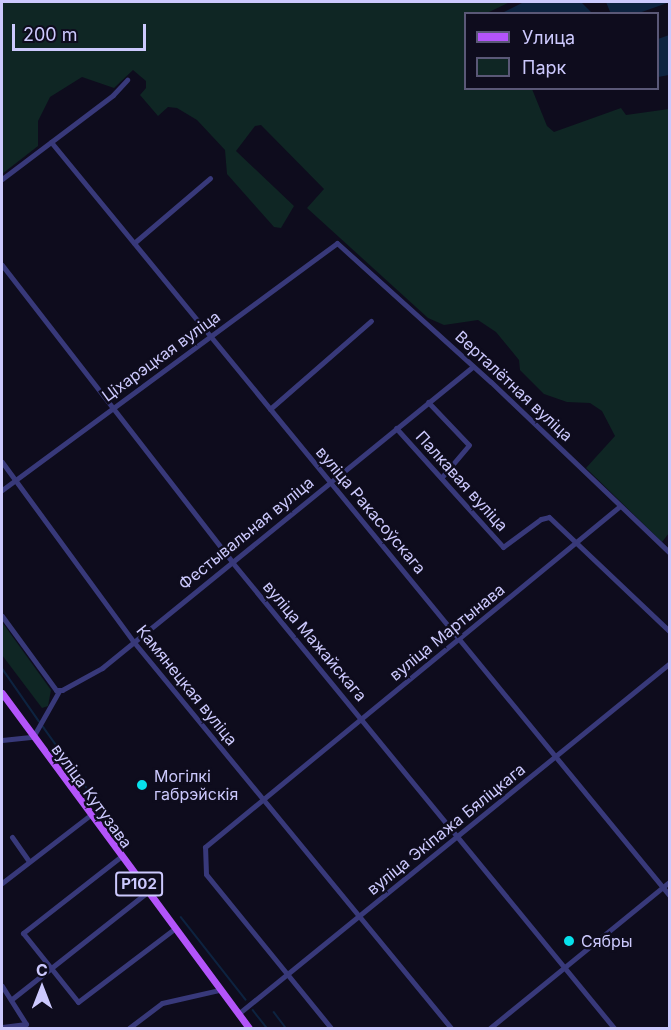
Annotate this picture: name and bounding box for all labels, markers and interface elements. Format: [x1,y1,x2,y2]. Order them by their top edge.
scale bar [15,12,148,50]
legend [464,12,659,90]
text: 200 m [23,24,78,45]
text: Улица [522,27,575,48]
text: Парк [522,57,566,78]
street label: Ціхарэцкая вуліца [98,307,224,405]
street label: Верталётная вуліца [452,327,576,445]
street label: Палкавая вуліца [412,427,512,535]
street label: вуліца Ракасоўскага [312,442,430,578]
street label: Фестывальная вуліца [175,473,317,593]
street label: вуліца Мажайскага [259,577,371,705]
street label: вуліца Мартынава [386,580,508,684]
street label: Камянецкая вуліца [133,621,241,749]
street label: вуліца Кутузава [48,740,136,852]
street label: вуліца Экіпажа Бяліцкага [363,759,529,899]
place label: Могілкі габрэйскія [154,766,238,804]
marker: Могілкі габрэйскія [135,778,149,792]
road number: Р102 [115,872,163,896]
place label: Сябры [581,931,633,951]
marker: Сябры [562,934,576,948]
north arrow [12,958,72,1018]
text: С [36,960,48,980]

